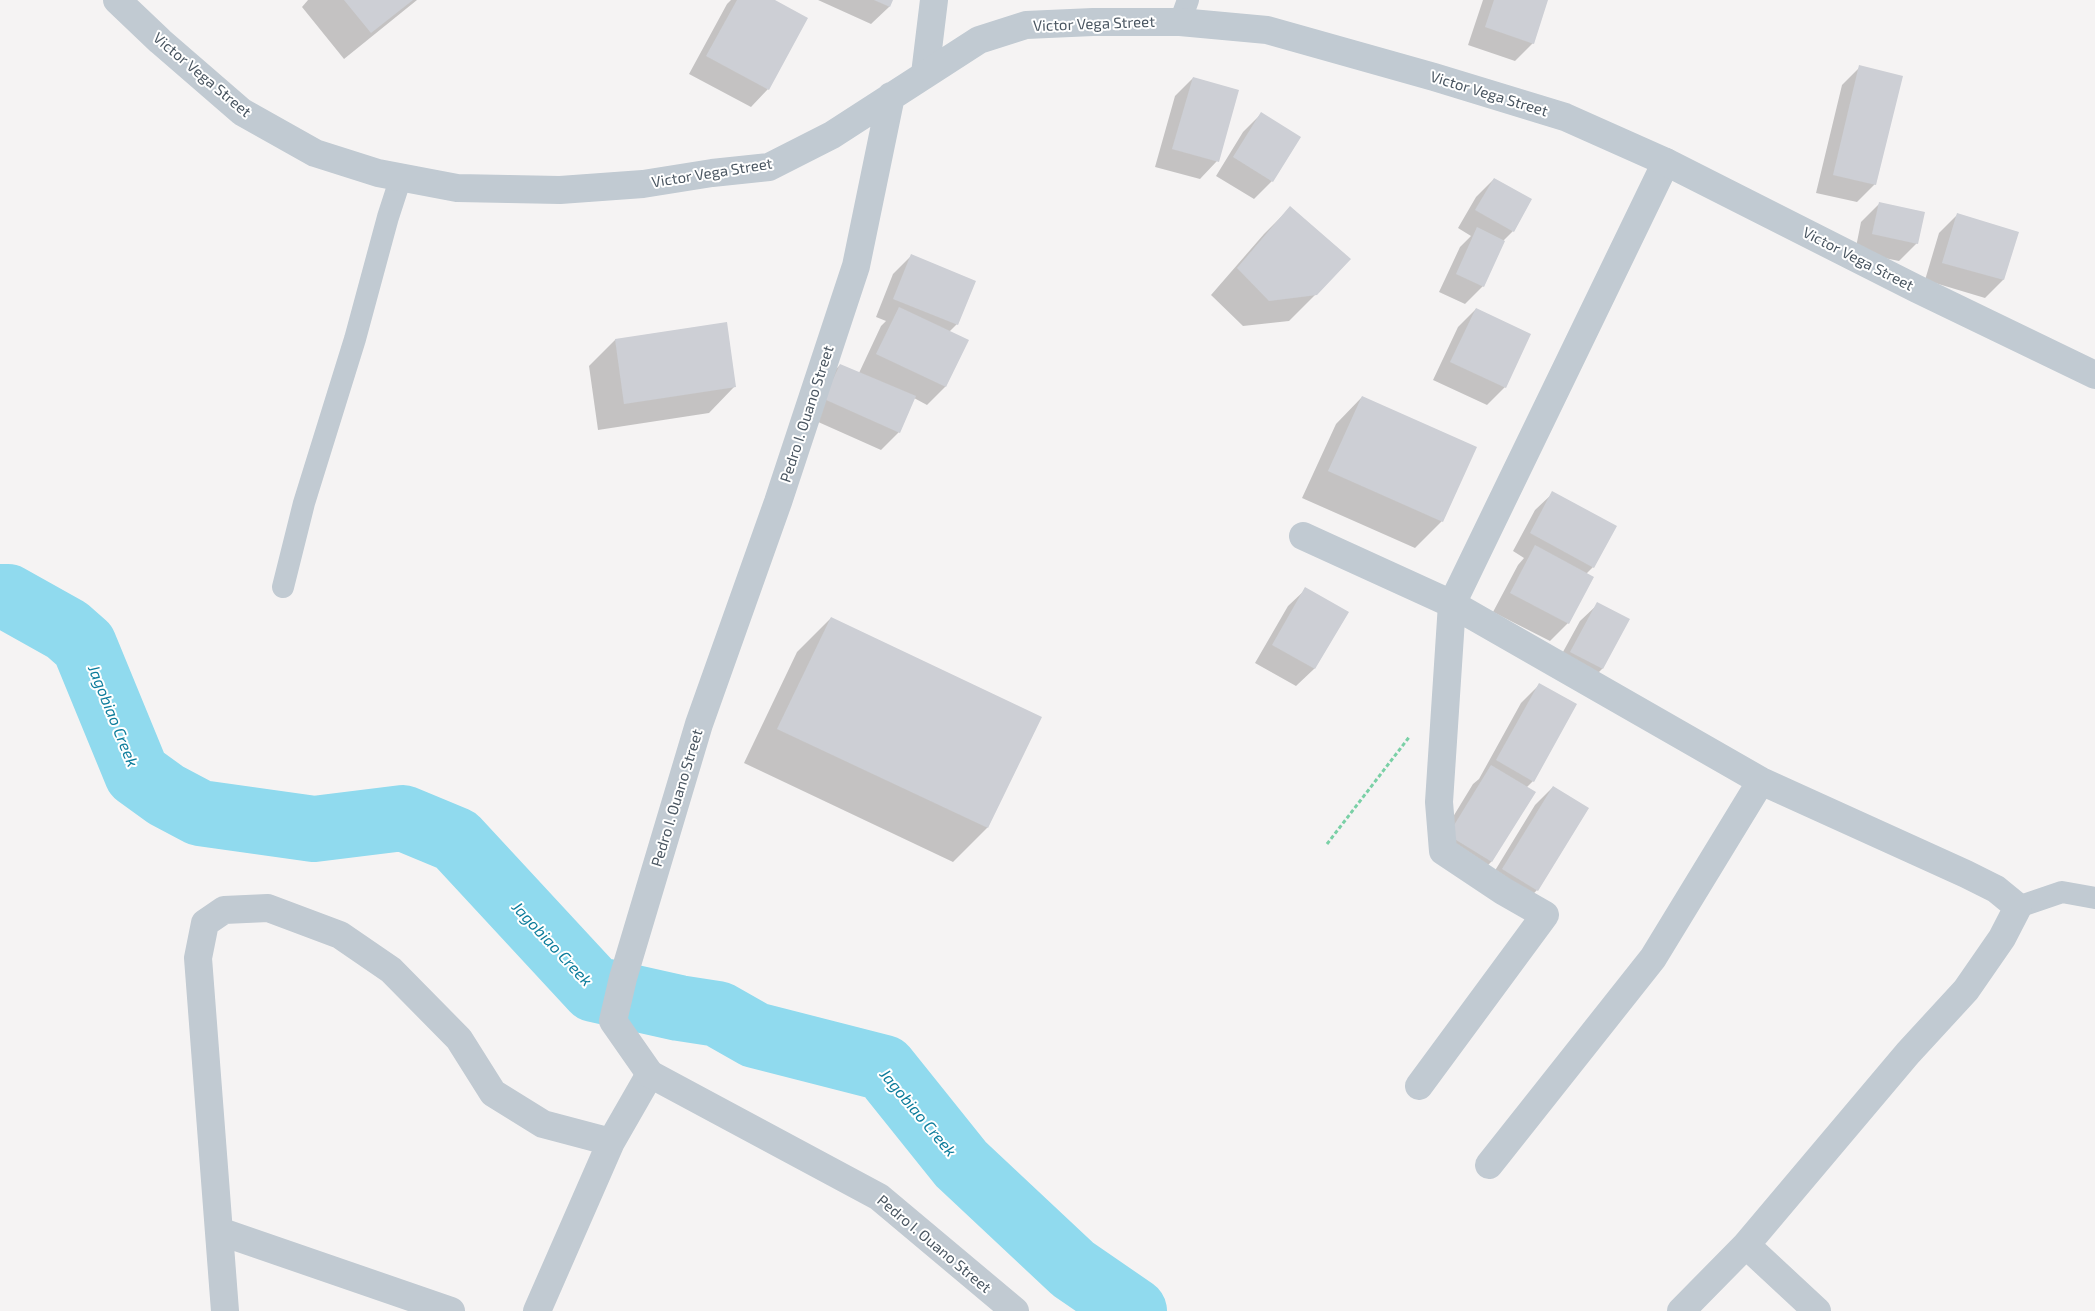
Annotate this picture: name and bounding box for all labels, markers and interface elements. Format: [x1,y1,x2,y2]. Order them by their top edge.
street label: Victor Vega Street [1033,13,1155,35]
street label: Victor Vega Street [149,29,255,121]
street label: Victor Vega Street [1428,68,1550,120]
street label: Victor Vega Street [650,155,774,191]
street label: Victor Vega Street [1800,223,1916,295]
street label: Pedro I. Ouano Street [776,343,838,485]
water label: Jagobiao Creek [84,662,142,770]
street label: Pedro I. Ouano Street [648,727,706,869]
water label: Jagobiao Creek [508,898,596,990]
water label: Jagobiao Creek [876,1065,960,1161]
street label: Pedro I. Ouano Street [873,1191,995,1297]

